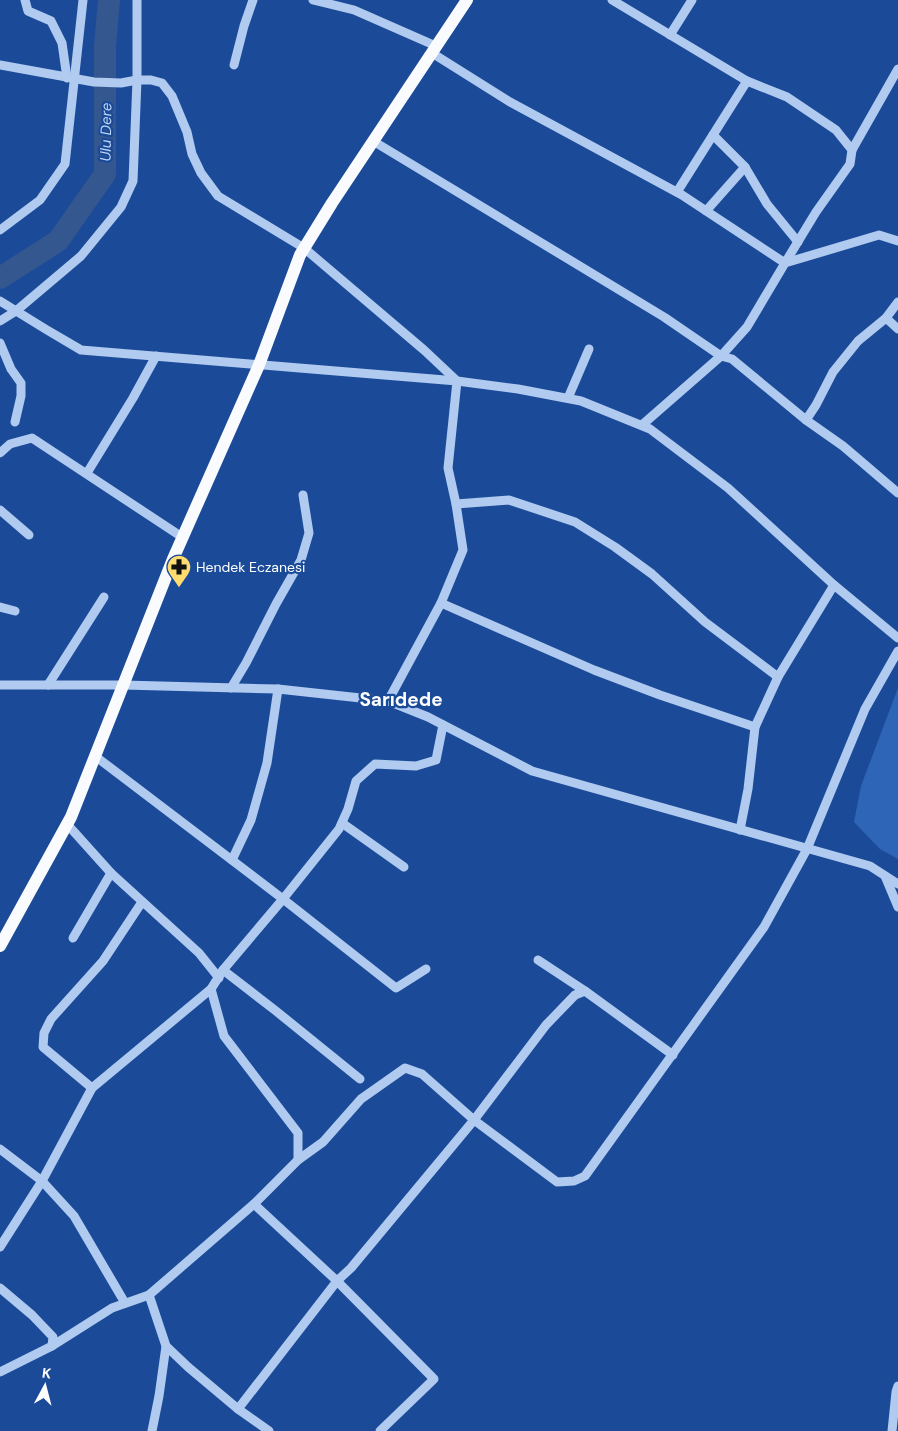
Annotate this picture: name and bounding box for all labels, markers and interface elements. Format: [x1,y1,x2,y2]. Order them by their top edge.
water label: Ulu Dere [95,102,117,162]
pharmacy icon: Hendek Eczanesi [166,554,192,588]
place label: Hendek Eczanesi [196,558,305,576]
district label: Sarıdede [359,687,443,712]
north arrow [20,1361,70,1411]
text: K [41,1364,52,1383]

